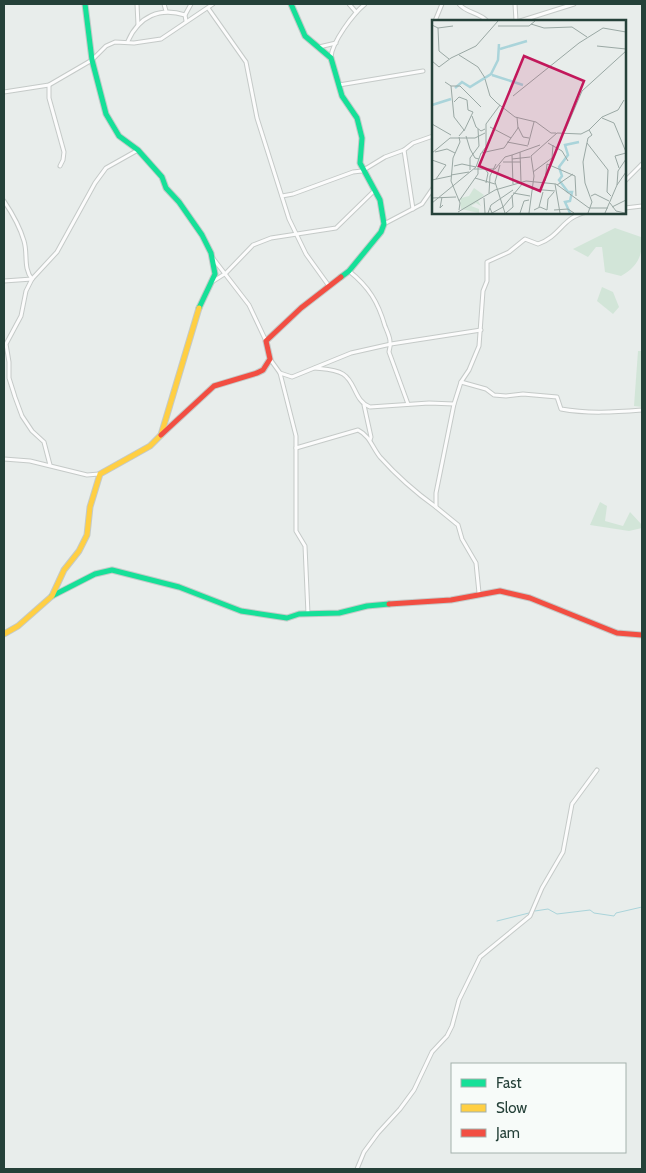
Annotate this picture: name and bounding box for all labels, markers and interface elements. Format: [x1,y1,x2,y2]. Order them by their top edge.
inset map [432,20,626,214]
legend [451,1063,626,1153]
text: Fast [496,1074,521,1092]
text: Slow [496,1099,527,1117]
text: Jam [495,1124,520,1142]

